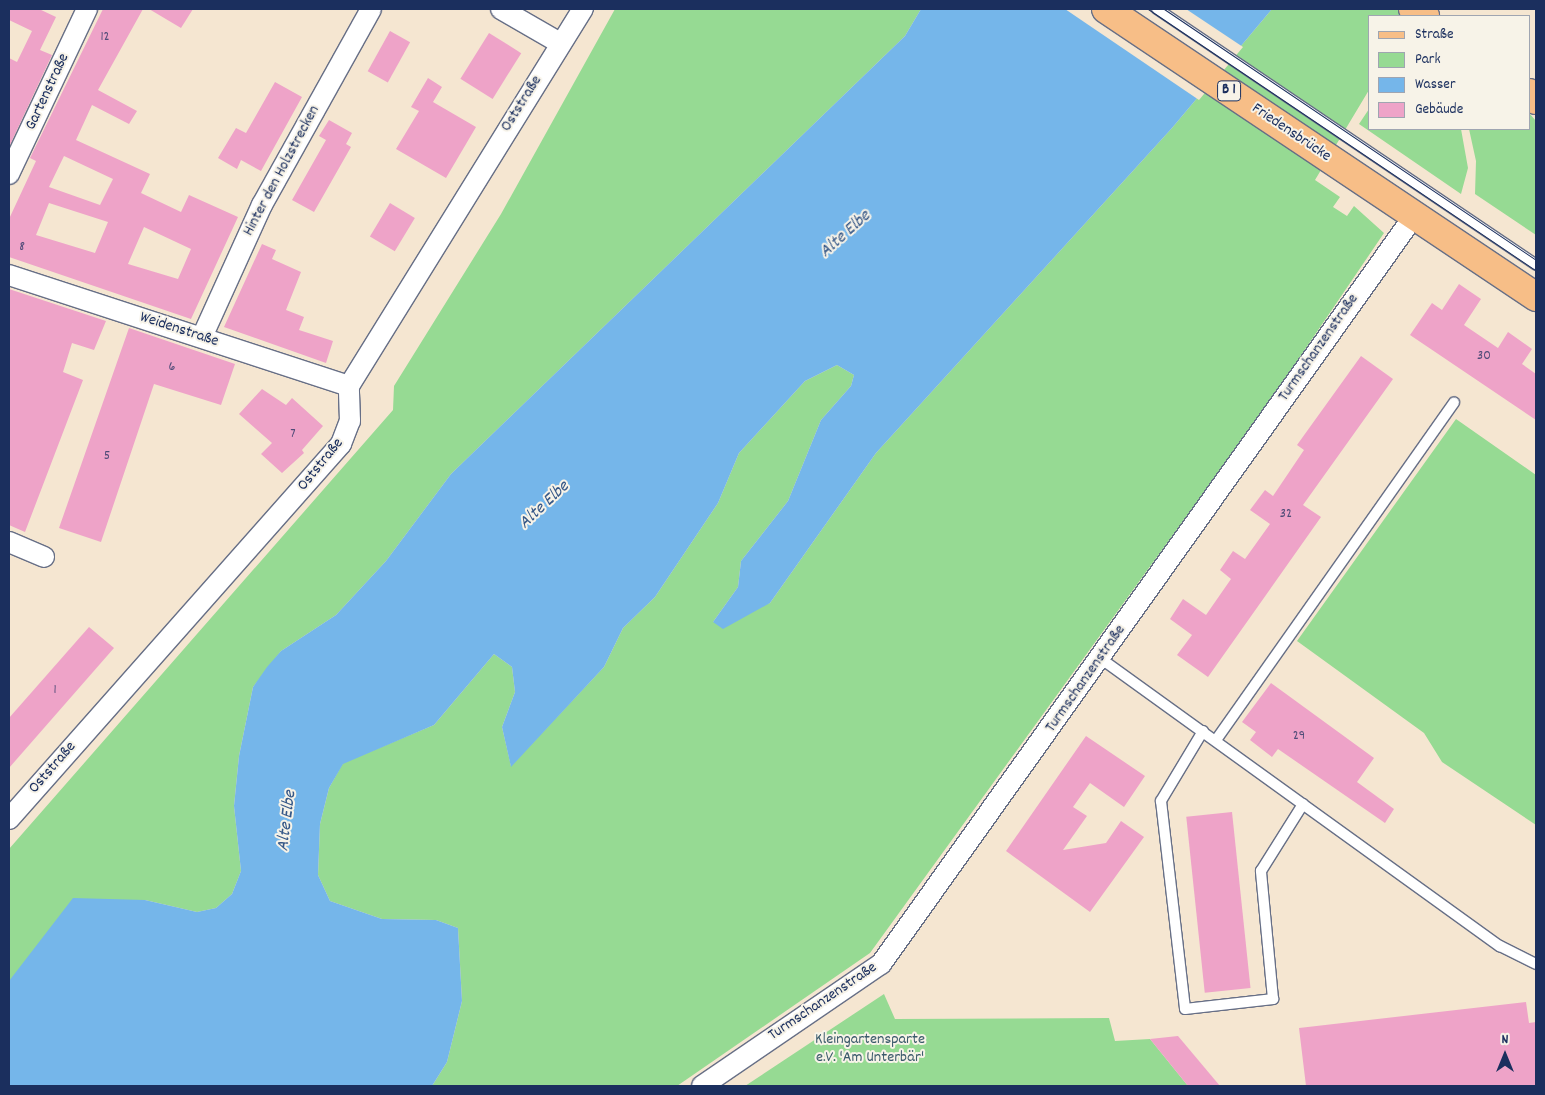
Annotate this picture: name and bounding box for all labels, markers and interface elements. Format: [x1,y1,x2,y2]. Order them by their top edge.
legend [1368,15,1530,130]
text: Straße [1415,24,1453,46]
house number: 12 [100,29,110,45]
text: Park [1415,49,1441,71]
street label: Gartenstraße [22,51,74,133]
street label: Oststraße [497,72,547,136]
text: Wasser [1415,74,1455,96]
road number: B 1 [1216,78,1242,104]
street label: Friedensbrücke [1248,99,1334,167]
text: Gebäude [1415,99,1463,121]
street label: Hinter den Holzstrecken [240,103,324,239]
water label: Alte Elbe [816,207,876,263]
house number: 8 [19,239,25,255]
street label: Turmschanzenstraße [1275,291,1363,405]
street label: Weidenstraße [137,308,221,352]
house number: 30 [1477,348,1491,364]
house number: 6 [169,359,175,375]
house number: 7 [290,426,296,442]
street label: Oststraße [294,435,348,495]
house number: 5 [104,448,110,464]
water label: Alte Elbe [515,477,575,535]
house number: 32 [1280,506,1292,522]
street label: Turmschanzenstraße [1042,622,1130,736]
house number: 1 [53,682,57,698]
house number: 29 [1293,728,1305,744]
street label: Oststraße [25,738,81,798]
water label: Alte Elbe [274,789,302,853]
street label: Turmschanzenstraße [765,959,881,1045]
park label: Kleingartensparte e.V. 'Am Unterbär' [815,1030,925,1068]
north arrow [1480,1030,1530,1080]
text: N [1502,1030,1508,1050]

